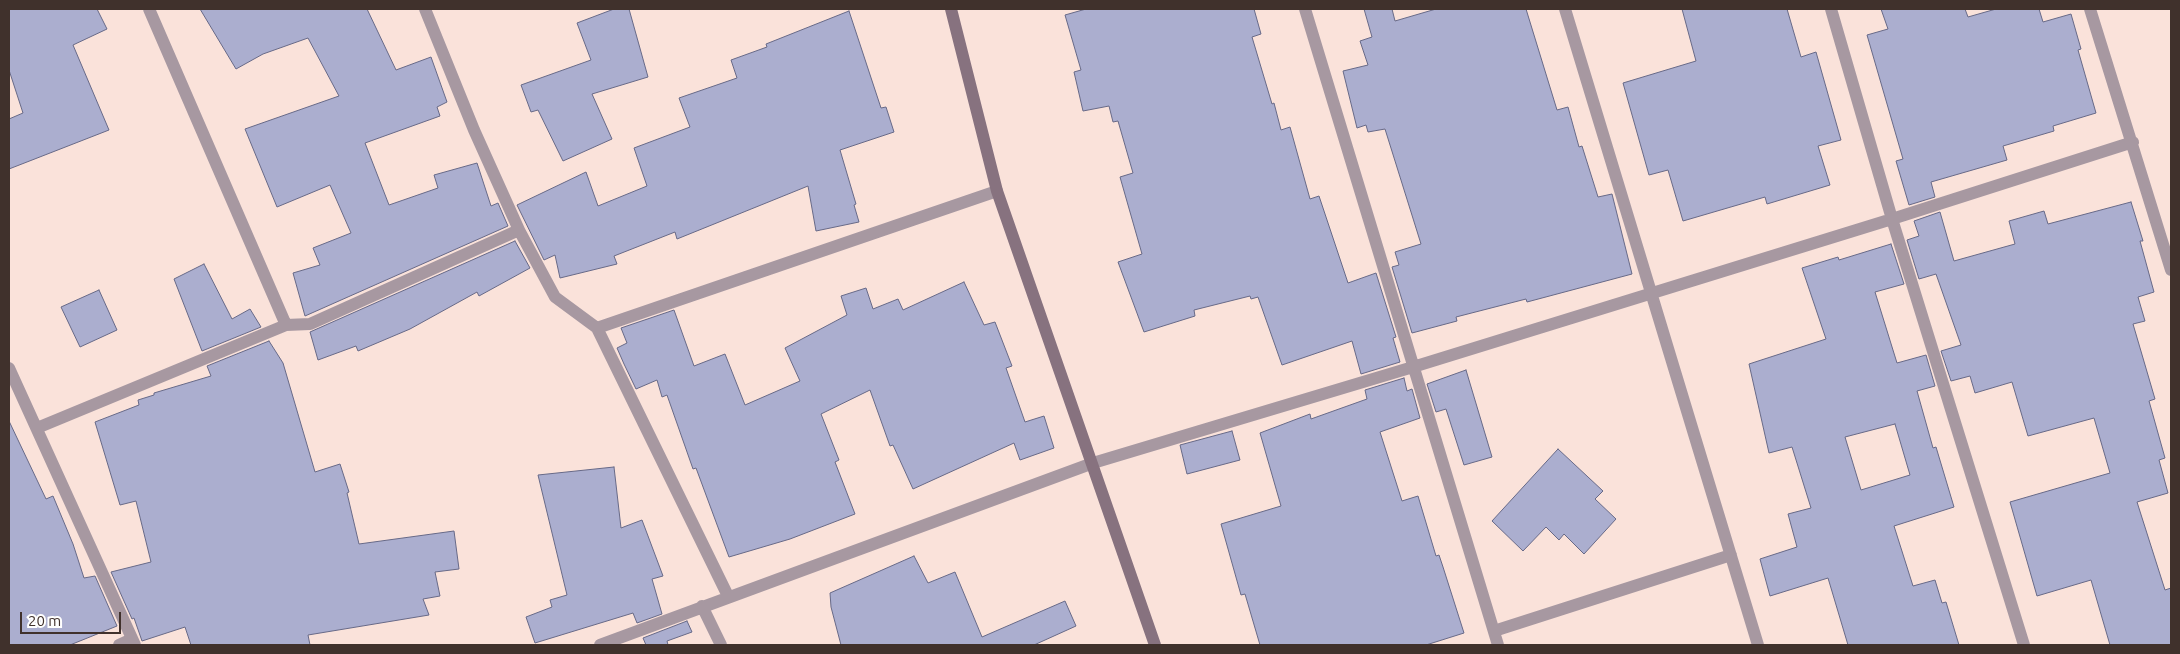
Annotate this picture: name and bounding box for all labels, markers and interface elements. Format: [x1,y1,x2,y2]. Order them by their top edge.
scale bar [22,602,124,634]
text: 20 m [28,612,61,629]

